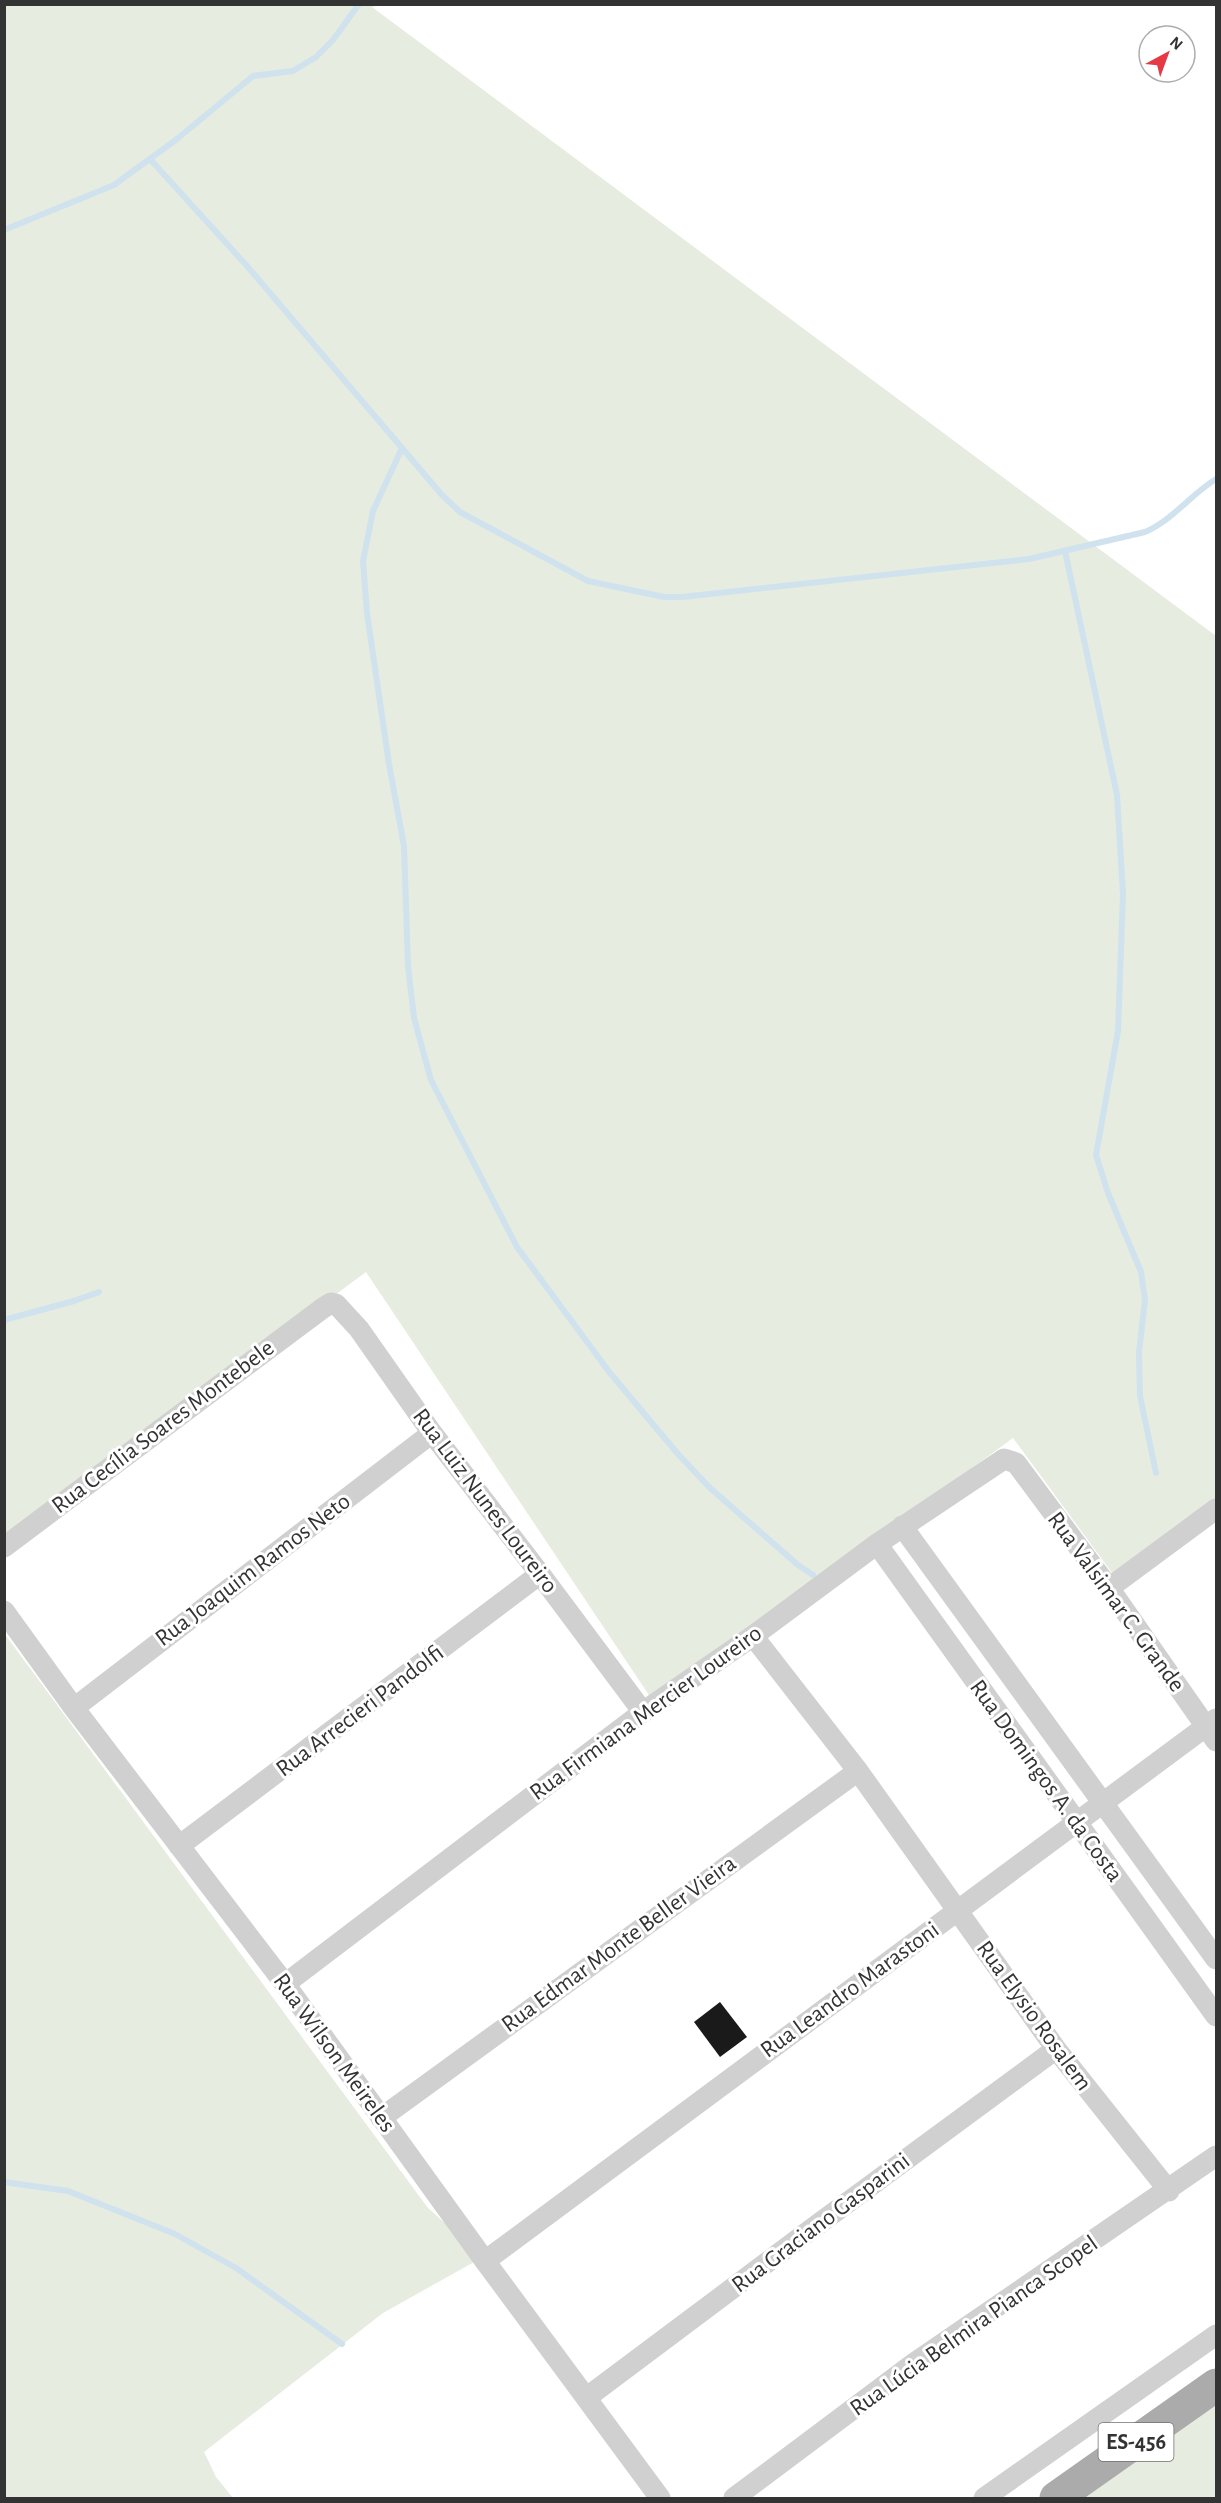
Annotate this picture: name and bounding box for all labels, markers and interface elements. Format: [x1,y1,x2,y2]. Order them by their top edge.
north arrow [1137,24,1197,84]
text: N [1167,34,1186,53]
street label: Rua Cecília Soares Montebele [47,1336,279,1518]
street label: Rua Luiz Nunes Loureiro [408,1404,562,1598]
street label: Rua Joaquim Ramos Neto [151,1489,355,1651]
street label: Rua Valsimar C. Grande [1043,1508,1189,1696]
street label: Rua Firmiana Mercier Loureiro [526,1621,766,1805]
street label: Rua Arrecieri Pandolfi [272,1640,448,1782]
street label: Rua Domingos A. da Costa [965,1676,1127,1886]
street label: Rua Edmar Monte Beller Vieira [497,1851,741,2037]
street label: Rua Leandro Marastoni [756,1917,944,2063]
street label: Rua Elysio Rosalem [972,1937,1096,2095]
street label: Rua Wilson Meireles [268,1969,400,2137]
street label: Rua Graciano Gasparini [728,2149,914,2297]
street label: Rua Lúcia Belmira Pianca Scopel [846,2231,1102,2421]
road number: ES-456 [1098,2423,1174,2461]

